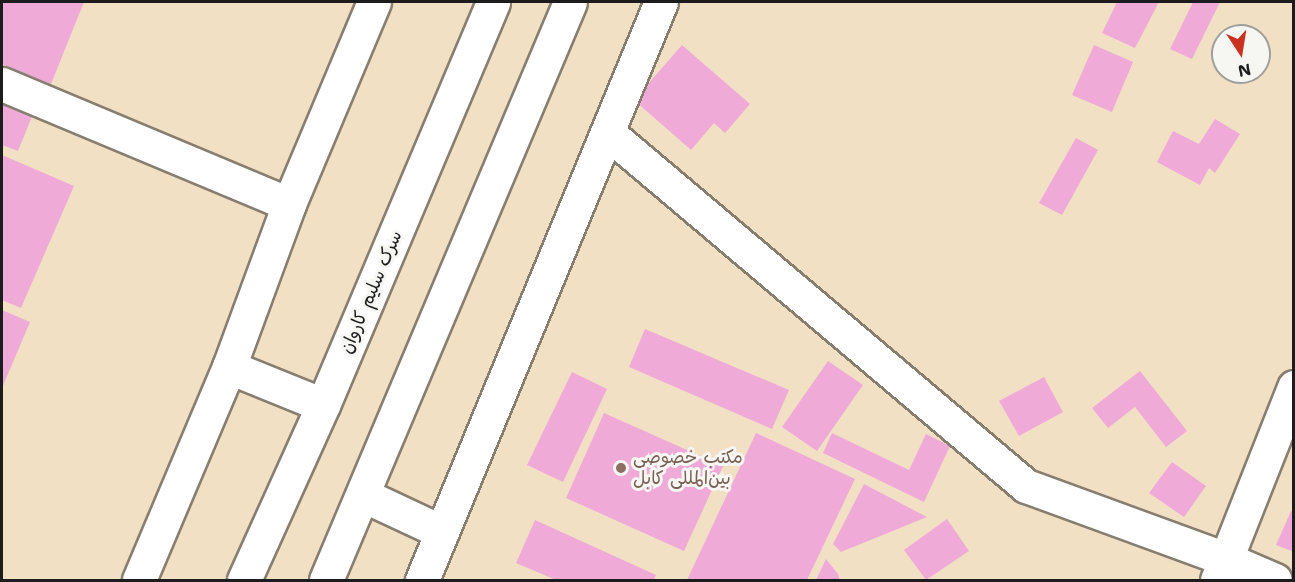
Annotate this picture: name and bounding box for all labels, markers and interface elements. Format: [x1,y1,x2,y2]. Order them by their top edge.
north arrow [1211,24,1271,84]
text: N [1236,59,1253,82]
street label: سرک سلیم کاروان [335,227,407,357]
place label: مکتب خصوصی بین‌المللی کابل [633,447,743,490]
marker: مکتب خصوصی بین‌المللی کابل [614,461,628,475]

